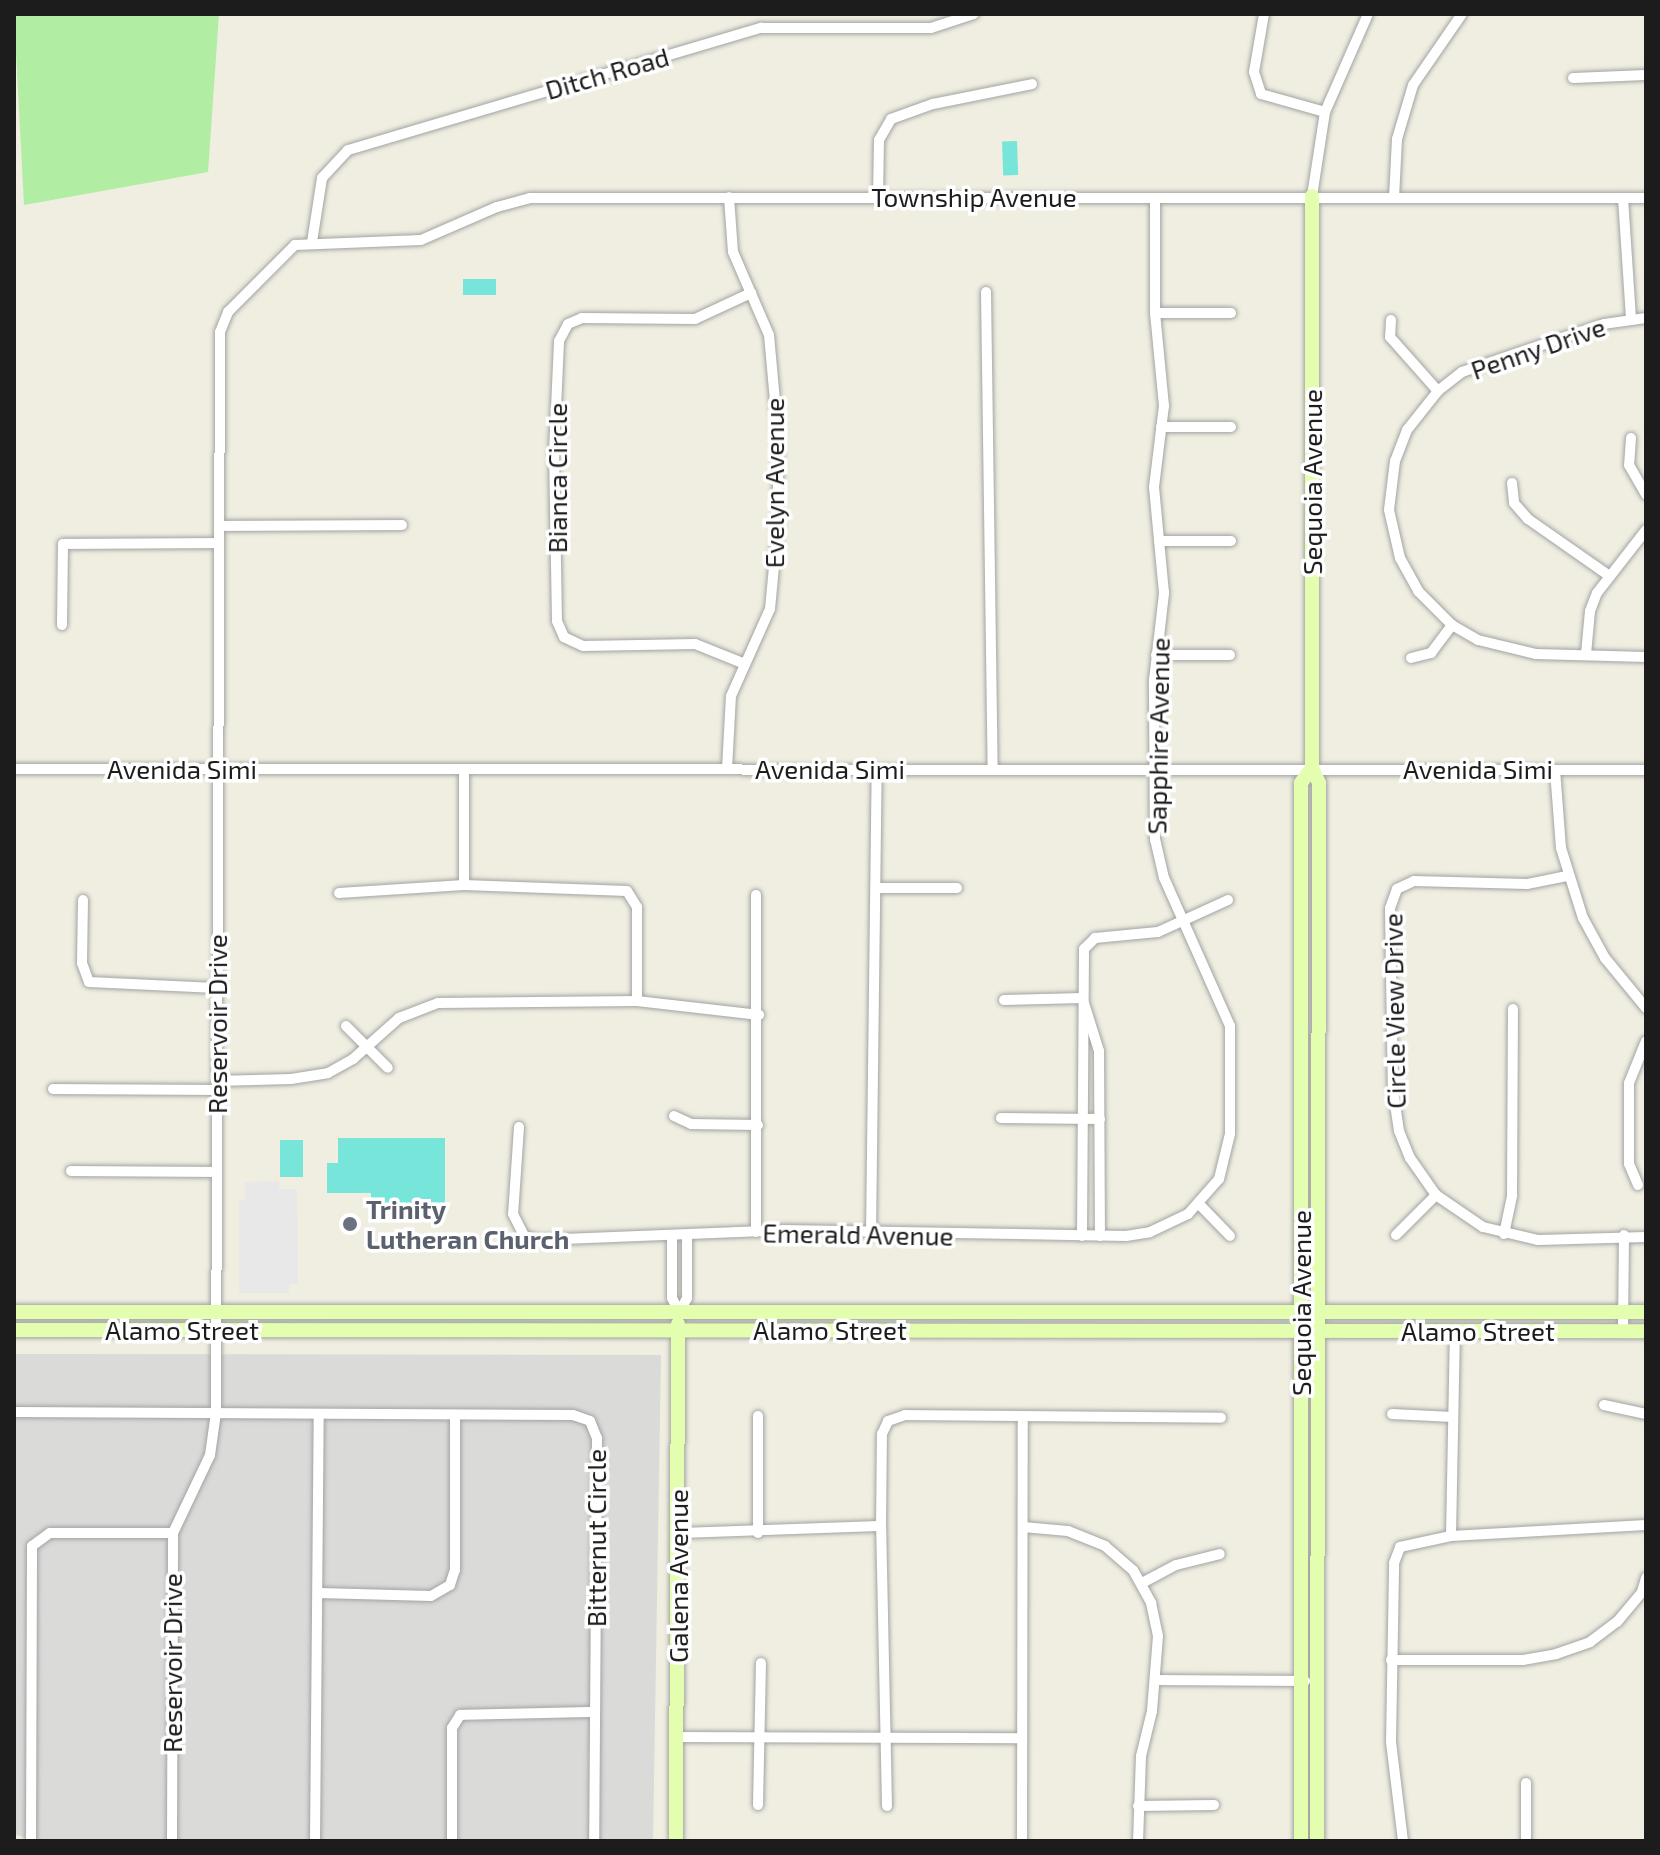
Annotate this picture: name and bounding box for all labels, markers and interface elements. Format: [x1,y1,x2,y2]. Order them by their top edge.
street label: Ditch Road [542,40,672,106]
street label: Township Avenue [871,181,1077,213]
street label: Penny Drive [1466,310,1610,386]
street label: Sequoia Avenue [1296,389,1328,575]
street label: Evelyn Avenue [758,397,790,569]
street label: Bianca Circle [541,403,573,553]
street label: Sapphire Avenue [1141,637,1175,835]
street label: Avenida Simi [107,753,257,785]
street label: Avenida Simi [755,753,905,785]
street label: Avenida Simi [1403,753,1553,785]
street label: Circle View Drive [1377,912,1411,1110]
street label: Reservoir Drive [201,934,233,1114]
place label: Trinity Lutheran Church [366,1193,569,1254]
street label: Sequoia Avenue [1285,1210,1317,1396]
marker: Trinity Lutheran Church [341,1215,359,1233]
street label: Emerald Avenue [762,1217,954,1251]
street label: Alamo Street [105,1314,259,1346]
street label: Alamo Street [753,1314,907,1346]
street label: Alamo Street [1401,1315,1555,1347]
street label: Bitternut Circle [580,1449,612,1627]
street label: Galena Avenue [662,1489,694,1663]
street label: Reservoir Drive [156,1573,188,1753]

